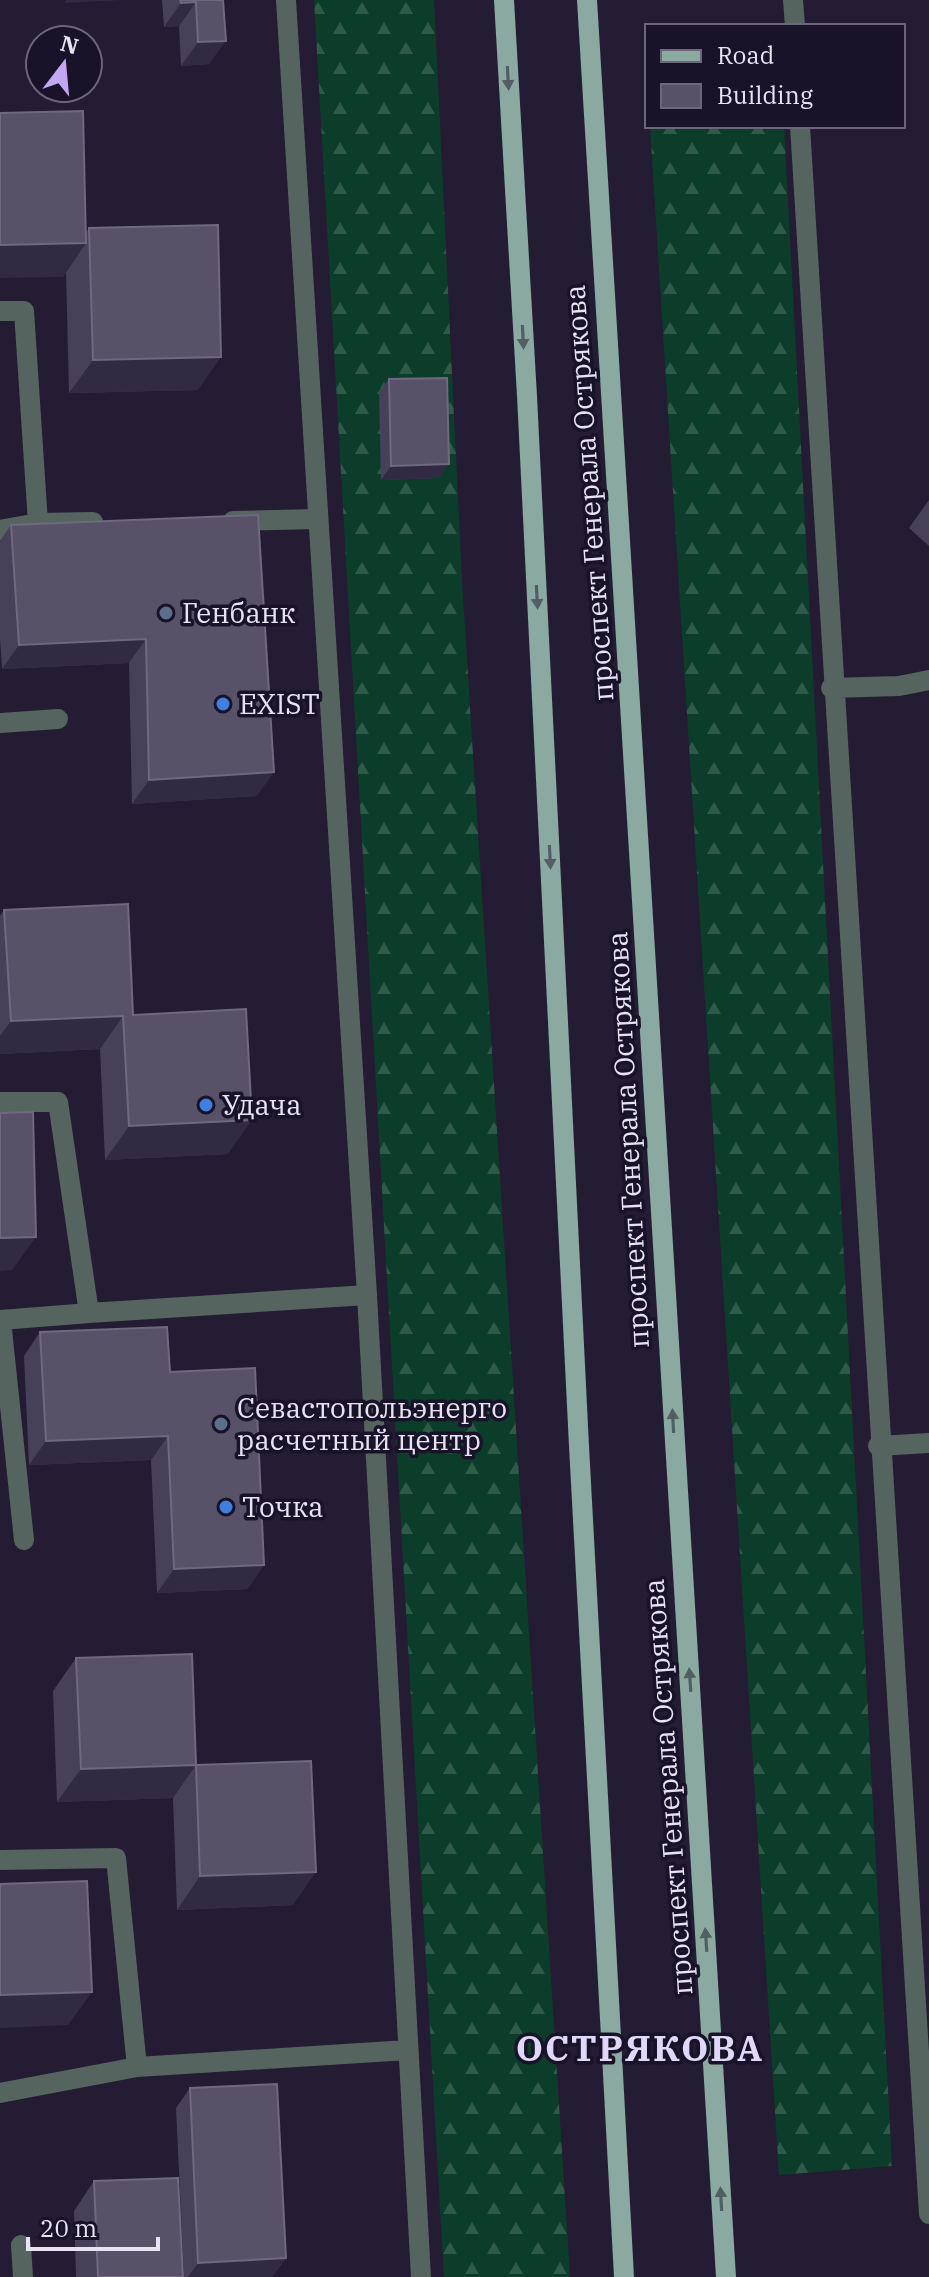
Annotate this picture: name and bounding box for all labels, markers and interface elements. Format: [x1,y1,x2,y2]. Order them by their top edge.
north arrow [24,24,104,104]
legend [645,24,905,128]
text: N [57,28,82,61]
text: Road [717,39,774,71]
one-way arrow [502,66,515,91]
text: Building [717,79,813,111]
street label: проспект Генерала Острякова [555,284,622,702]
one-way arrow [517,325,530,350]
one-way arrow [530,585,543,610]
place label: Генбанк [182,594,295,631]
marker: Генбанк [157,604,175,622]
place label: EXIST [239,685,320,722]
marker: EXIST [214,695,232,713]
one-way arrow [543,845,556,870]
street label: проспект Генерала Острякова [598,931,657,1349]
place label: Удача [222,1086,302,1123]
marker: Удача [197,1096,215,1114]
place label: Севастопольэнерго расчетный центр [237,1389,507,1458]
one-way arrow [667,1408,680,1433]
marker: Севастопольэнерго расчетный центр [212,1415,230,1433]
place label: Точка [242,1488,323,1525]
marker: Точка [217,1498,235,1516]
street label: проспект Генерала Острякова [634,1578,701,1996]
one-way arrow [683,1667,696,1692]
one-way arrow [699,1927,712,1952]
district label: ОСТРЯКОВА [516,2024,764,2071]
one-way arrow [715,2186,728,2211]
scale bar [28,2201,158,2251]
text: 20 m [40,2212,97,2244]

